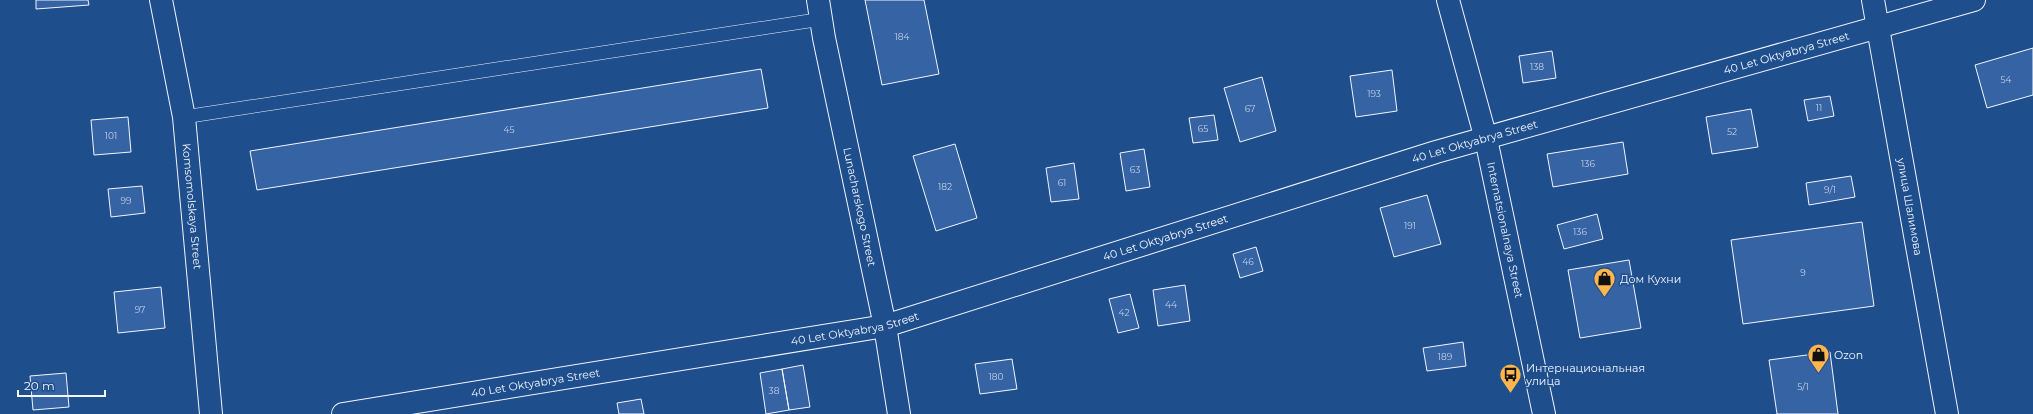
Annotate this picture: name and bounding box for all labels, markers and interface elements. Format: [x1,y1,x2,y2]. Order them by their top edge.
street label: 40 Let Oktyabrya Street [1722,28,1851,77]
house number: 184 [895,31,910,42]
house number: 138 [1530,61,1544,72]
house number: 54 [2000,74,2012,85]
house number: 193 [1367,88,1381,99]
house number: 11 [1816,102,1822,113]
house number: 67 [1245,103,1255,114]
street label: 40 Let Oktyabrya Street [1410,117,1540,166]
house number: 65 [1198,123,1208,134]
house number: 45 [503,124,515,135]
house number: 52 [1727,126,1737,137]
house number: 101 [105,130,117,141]
street label: Komsomolskaya Street [179,143,205,271]
street label: Lunacharskogo Street [840,146,879,268]
street label: улица Шалимова [1894,156,1926,257]
house number: 136 [1581,158,1595,169]
street label: Internatsionalnaya Street [1484,161,1526,300]
house number: 63 [1130,164,1140,175]
house number: 61 [1058,177,1066,188]
house number: 182 [938,181,952,192]
house number: 9/1 [1824,184,1836,195]
house number: 99 [121,195,132,206]
street label: 40 Let Oktyabrya Street [1101,211,1230,264]
house number: 191 [1404,220,1416,231]
house number: 136 [1573,226,1587,237]
house number: 46 [1242,256,1254,267]
shop icon: Дом Кухни [1592,266,1618,299]
house number: 9 [1800,267,1806,278]
place label: Дом Кухни [1620,272,1681,286]
house number: 44 [1165,299,1177,310]
house number: 97 [135,304,145,315]
house number: 42 [1118,307,1130,318]
street label: 40 Let Oktyabrya Street [790,309,921,348]
shop icon: Ozon [1805,342,1831,375]
place label: Ozon [1834,348,1863,362]
house number: 189 [1438,351,1453,362]
bus stop icon: Интернациональная улица [1497,361,1523,394]
place label: Интернациональная улица [1525,361,1645,388]
street label: 40 Let Oktyabrya Street [470,365,601,400]
house number: 180 [989,371,1004,382]
scale bar [18,372,105,398]
text: 20 m [24,378,55,393]
house number: 5/1 [1797,381,1809,392]
house number: 38 [769,385,780,396]

